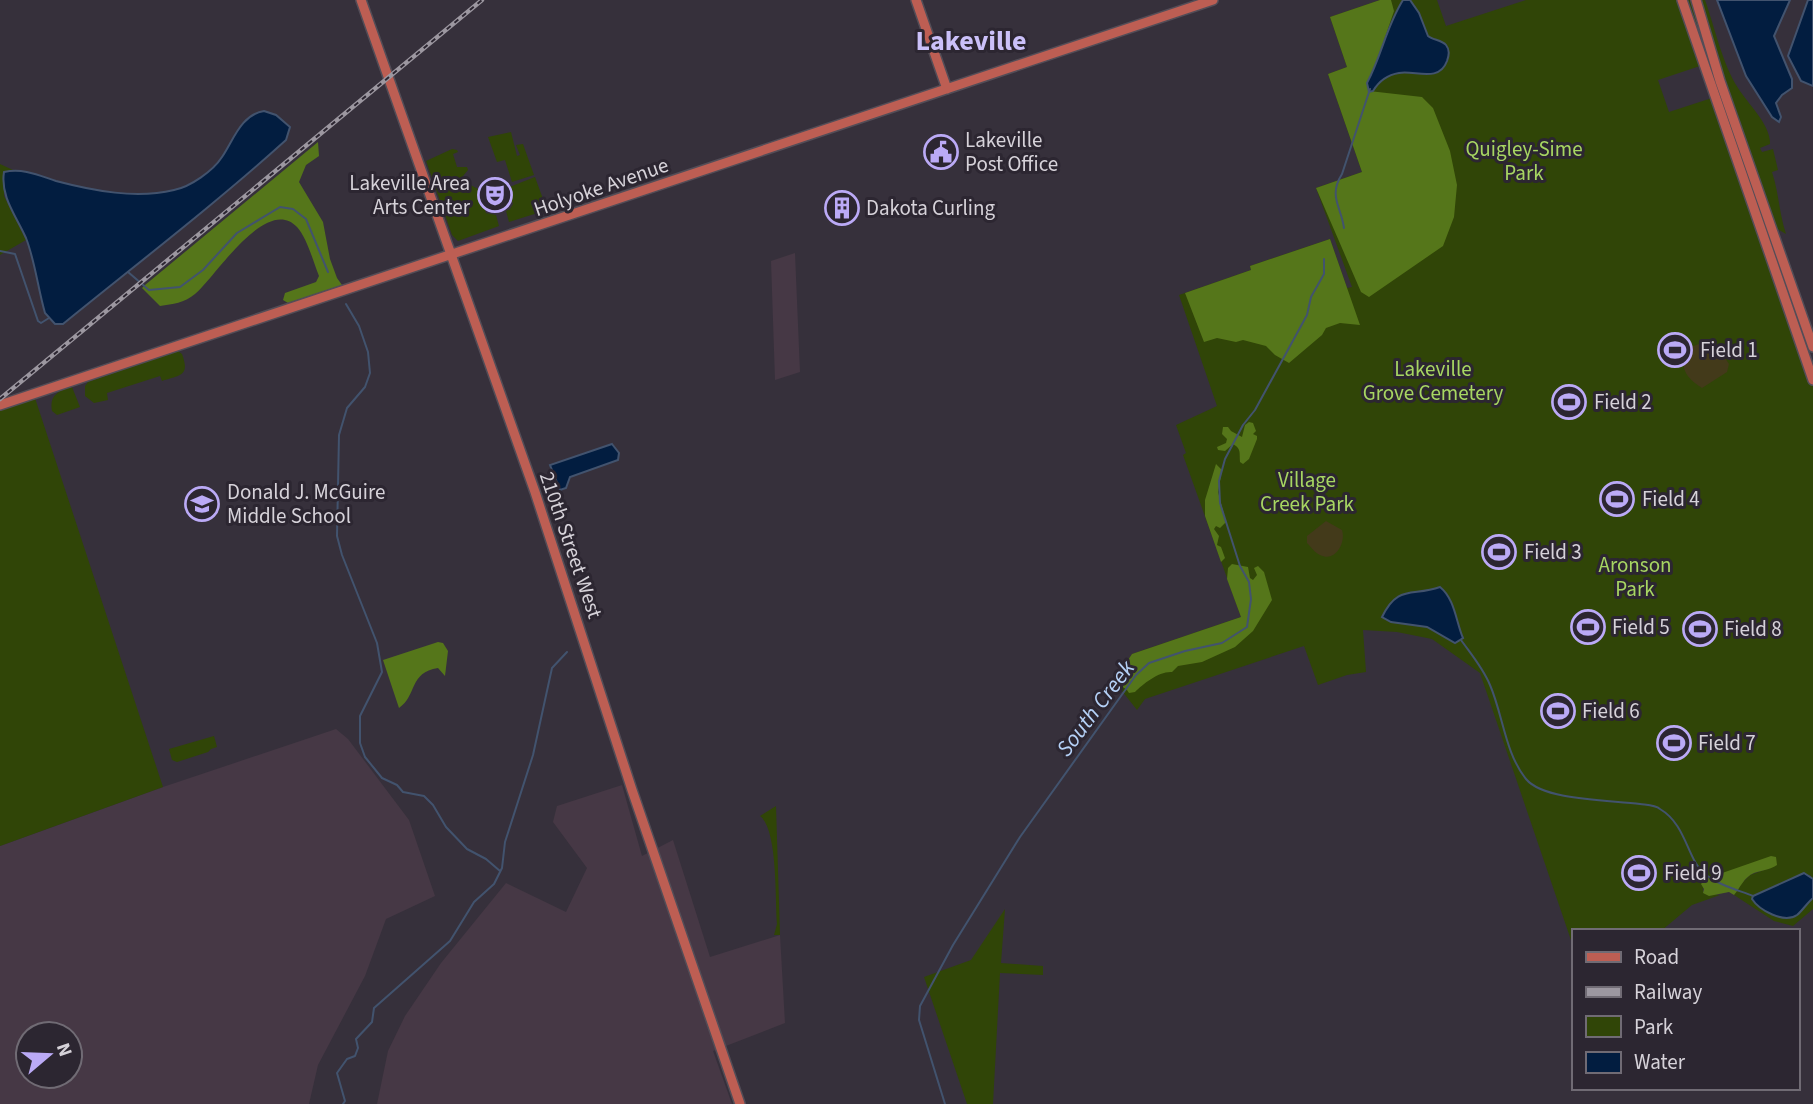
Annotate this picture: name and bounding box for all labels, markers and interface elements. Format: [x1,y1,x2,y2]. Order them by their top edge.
district label: Lakeville [915,21,1027,61]
place label: Lakeville Post Office [965,125,1058,179]
public building icon: Lakeville Post Office [922,133,960,171]
park label: Quigley-Sime Park [1465,134,1583,188]
street label: Holyoke Avenue [530,150,672,224]
place label: Lakeville Area Arts Center [349,168,471,222]
theatre icon: Lakeville Area Arts Center [476,176,514,214]
building icon: Dakota Curling [823,189,861,227]
place label: Dakota Curling [866,193,995,223]
sports icon: Field 1 [1656,331,1694,369]
place label: Field 1 [1700,335,1758,365]
park label: Lakeville Grove Cemetery [1363,354,1503,408]
sports icon: Field 2 [1550,383,1588,421]
place label: Field 2 [1594,387,1652,417]
park label: Village Creek Park [1260,465,1354,519]
street label: 210th Street West [532,468,610,622]
place label: Donald J. McGuire Middle School [227,477,385,531]
sports icon: Field 4 [1598,480,1636,518]
place label: Field 4 [1642,484,1700,514]
school or university icon: Donald J. McGuire Middle School [183,485,221,523]
sports icon: Field 3 [1480,533,1518,571]
place label: Field 3 [1524,537,1582,567]
park label: Aronson Park [1598,550,1672,604]
sports icon: Field 5 [1569,608,1607,646]
sports icon: Field 8 [1681,610,1719,648]
place label: Field 5 [1612,612,1670,642]
place label: Field 8 [1724,614,1782,644]
water label: South Creek [1048,652,1143,763]
sports icon: Field 6 [1539,692,1577,730]
place label: Field 6 [1582,696,1640,726]
sports icon: Field 7 [1655,724,1693,762]
place label: Field 7 [1698,728,1756,758]
sports icon: Field 9 [1620,854,1658,892]
place label: Field 9 [1664,858,1722,888]
legend [1572,929,1799,1090]
text: Road [1634,942,1679,972]
text: Railway [1634,977,1702,1007]
text: Park [1634,1012,1674,1042]
north arrow [14,1020,84,1090]
text: N [49,1040,78,1060]
text: Water [1634,1047,1686,1077]

